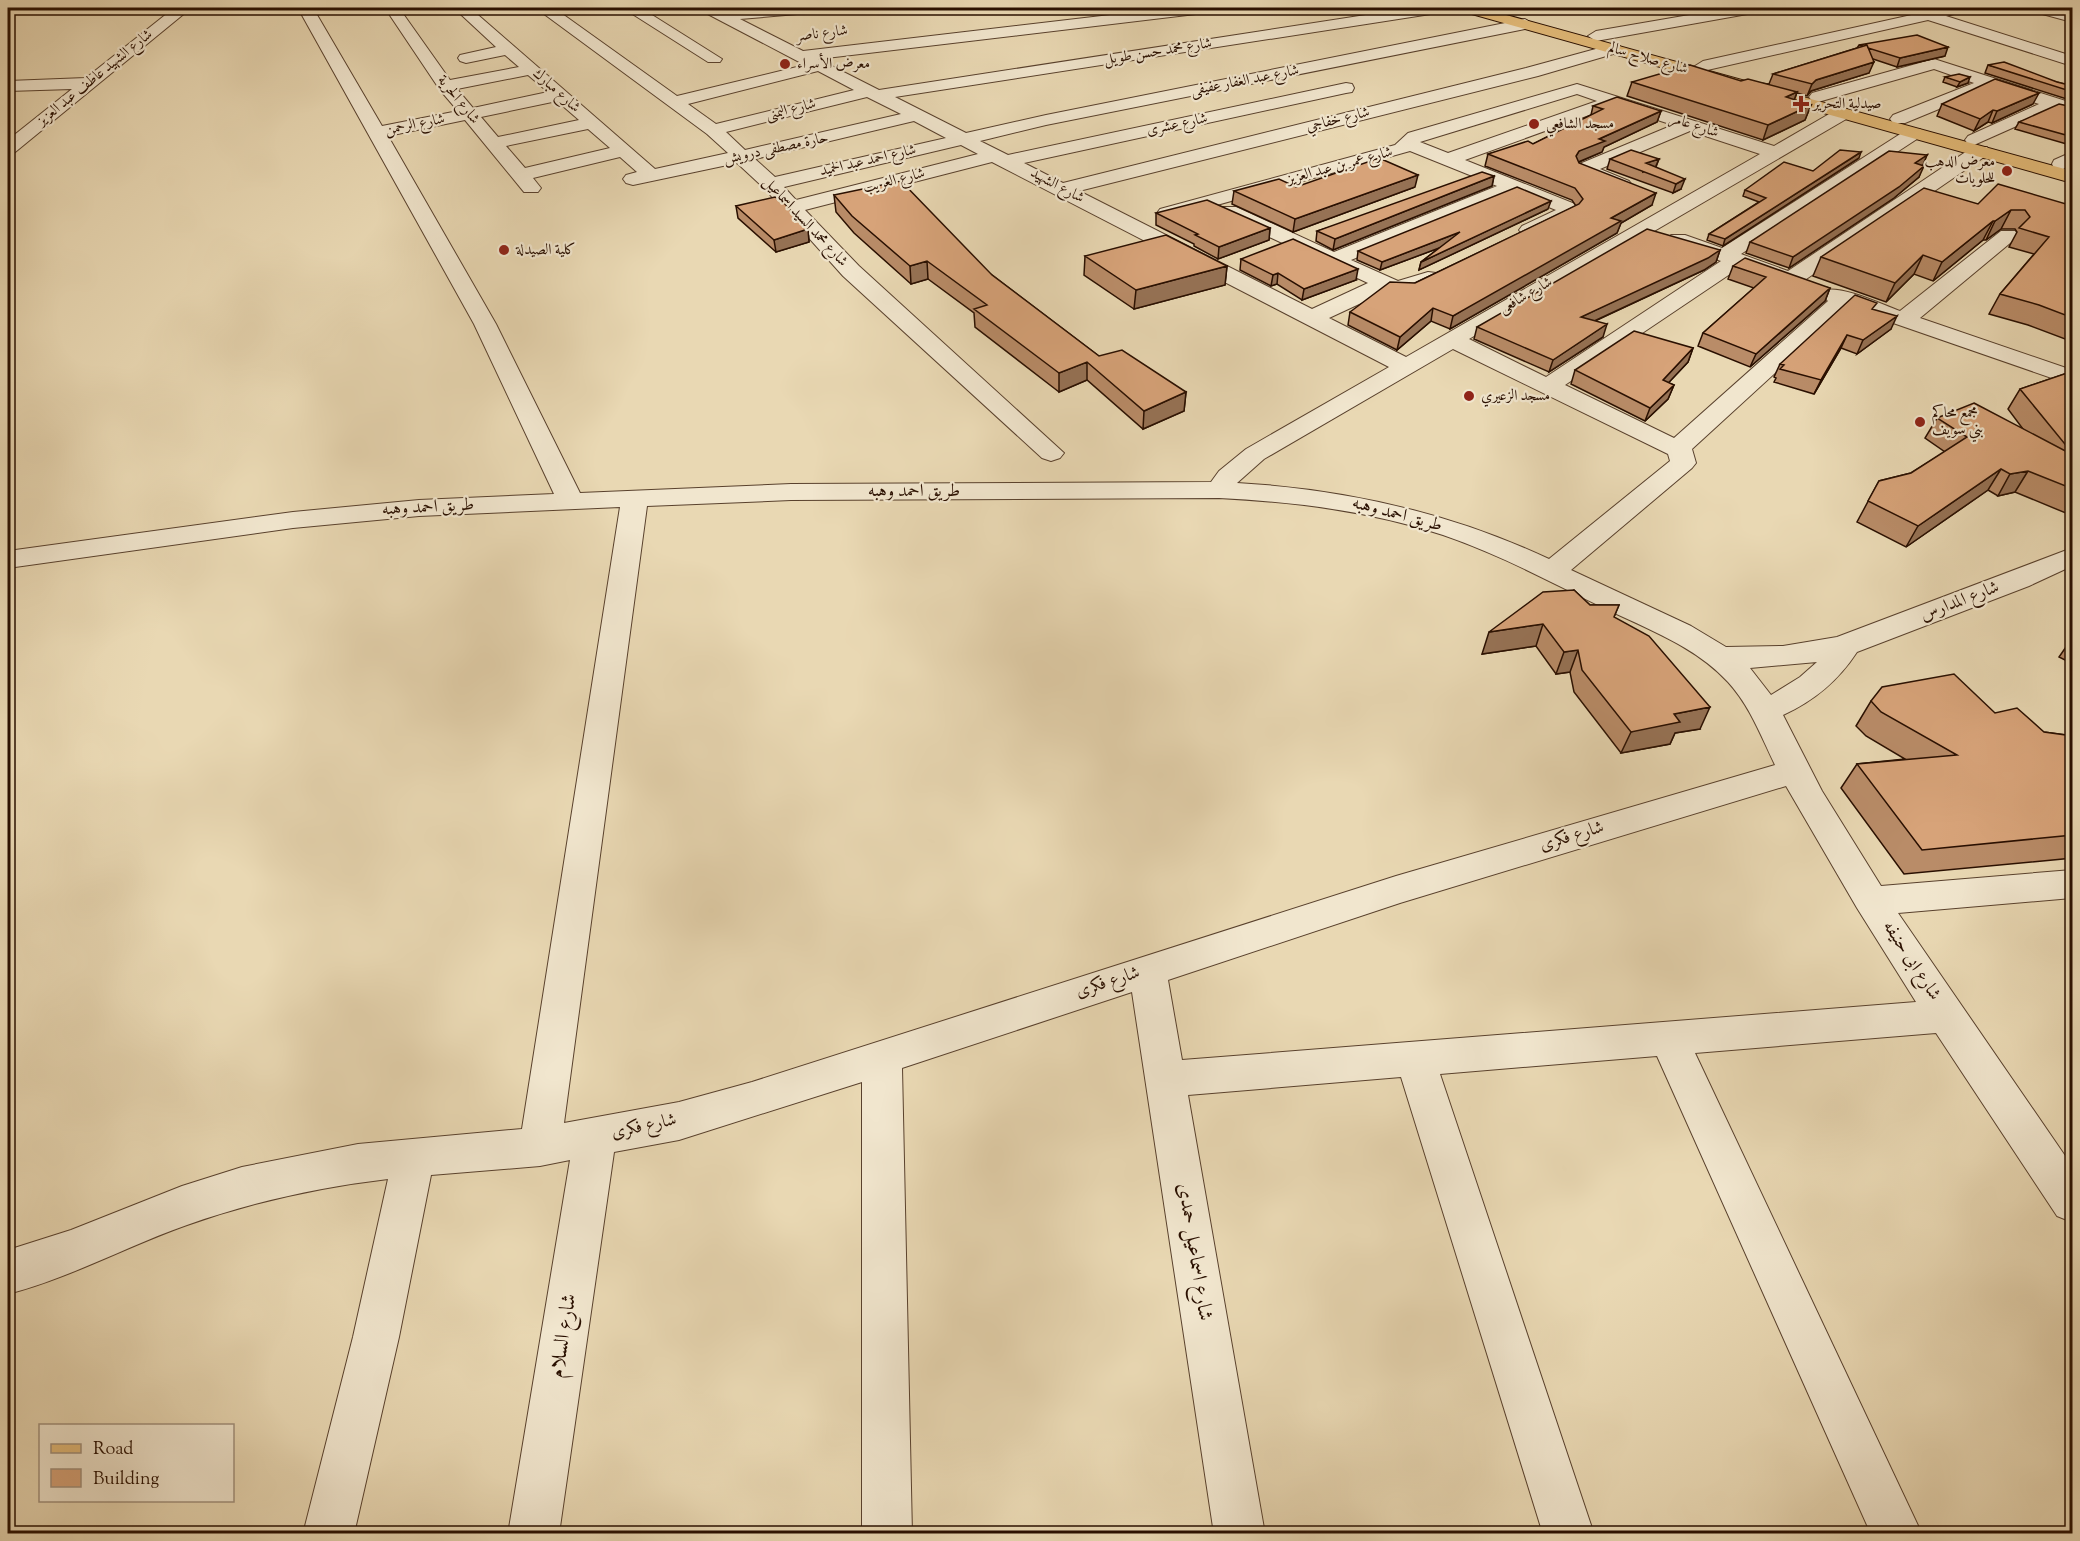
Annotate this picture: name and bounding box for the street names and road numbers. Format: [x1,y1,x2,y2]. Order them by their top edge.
street label: شارع ناصر [793,20,849,49]
street label: شارع الشهيد عاطف عبد العزيز [31,25,158,133]
street label: شارع محمد حسن طويل [1102,33,1214,72]
street label: شارع صلاح سالم [1606,38,1690,81]
street label: شارع عبد الغفار عفيفى [1189,60,1301,103]
street label: شارع مبارك [527,64,585,119]
street label: شارع الحرية [431,71,484,130]
street label: شارع اليمنى [764,94,819,127]
street label: شارع خفاجي [1304,102,1372,139]
street label: شارع عشرى [1145,108,1210,143]
street label: شارع عامر [1666,108,1721,145]
street label: شارع الرحمن [383,109,447,142]
street label: حارة مصطفى درويش [722,128,830,170]
street label: شارع احمد عبد الحميد [818,140,919,183]
street label: شارع عمر بن عبد العزيز [1283,142,1395,192]
street label: شارع الغريب [861,163,927,200]
street label: شارع الشهيد [1026,163,1088,210]
street label: شارع محمد السيد اسماعيل [757,172,852,272]
street label: شارع شافعى [1495,272,1557,321]
street label: طريق احمد وهبه [868,479,960,505]
street label: طريق احمد وهبه [1349,490,1445,540]
street label: طريق احمد وهبه [381,493,475,523]
street label: شارع المدارس [1917,575,2003,629]
street label: شارع فكرى [1537,815,1607,859]
street label: شارع ابى حنيفه [1876,916,1946,1006]
street label: شارع فكرى [1073,960,1143,1006]
street label: شارع فكرى [609,1107,679,1147]
street label: شارع اسماعيل حمدى [1167,1181,1220,1323]
street label: شارع السلام [543,1292,586,1381]

